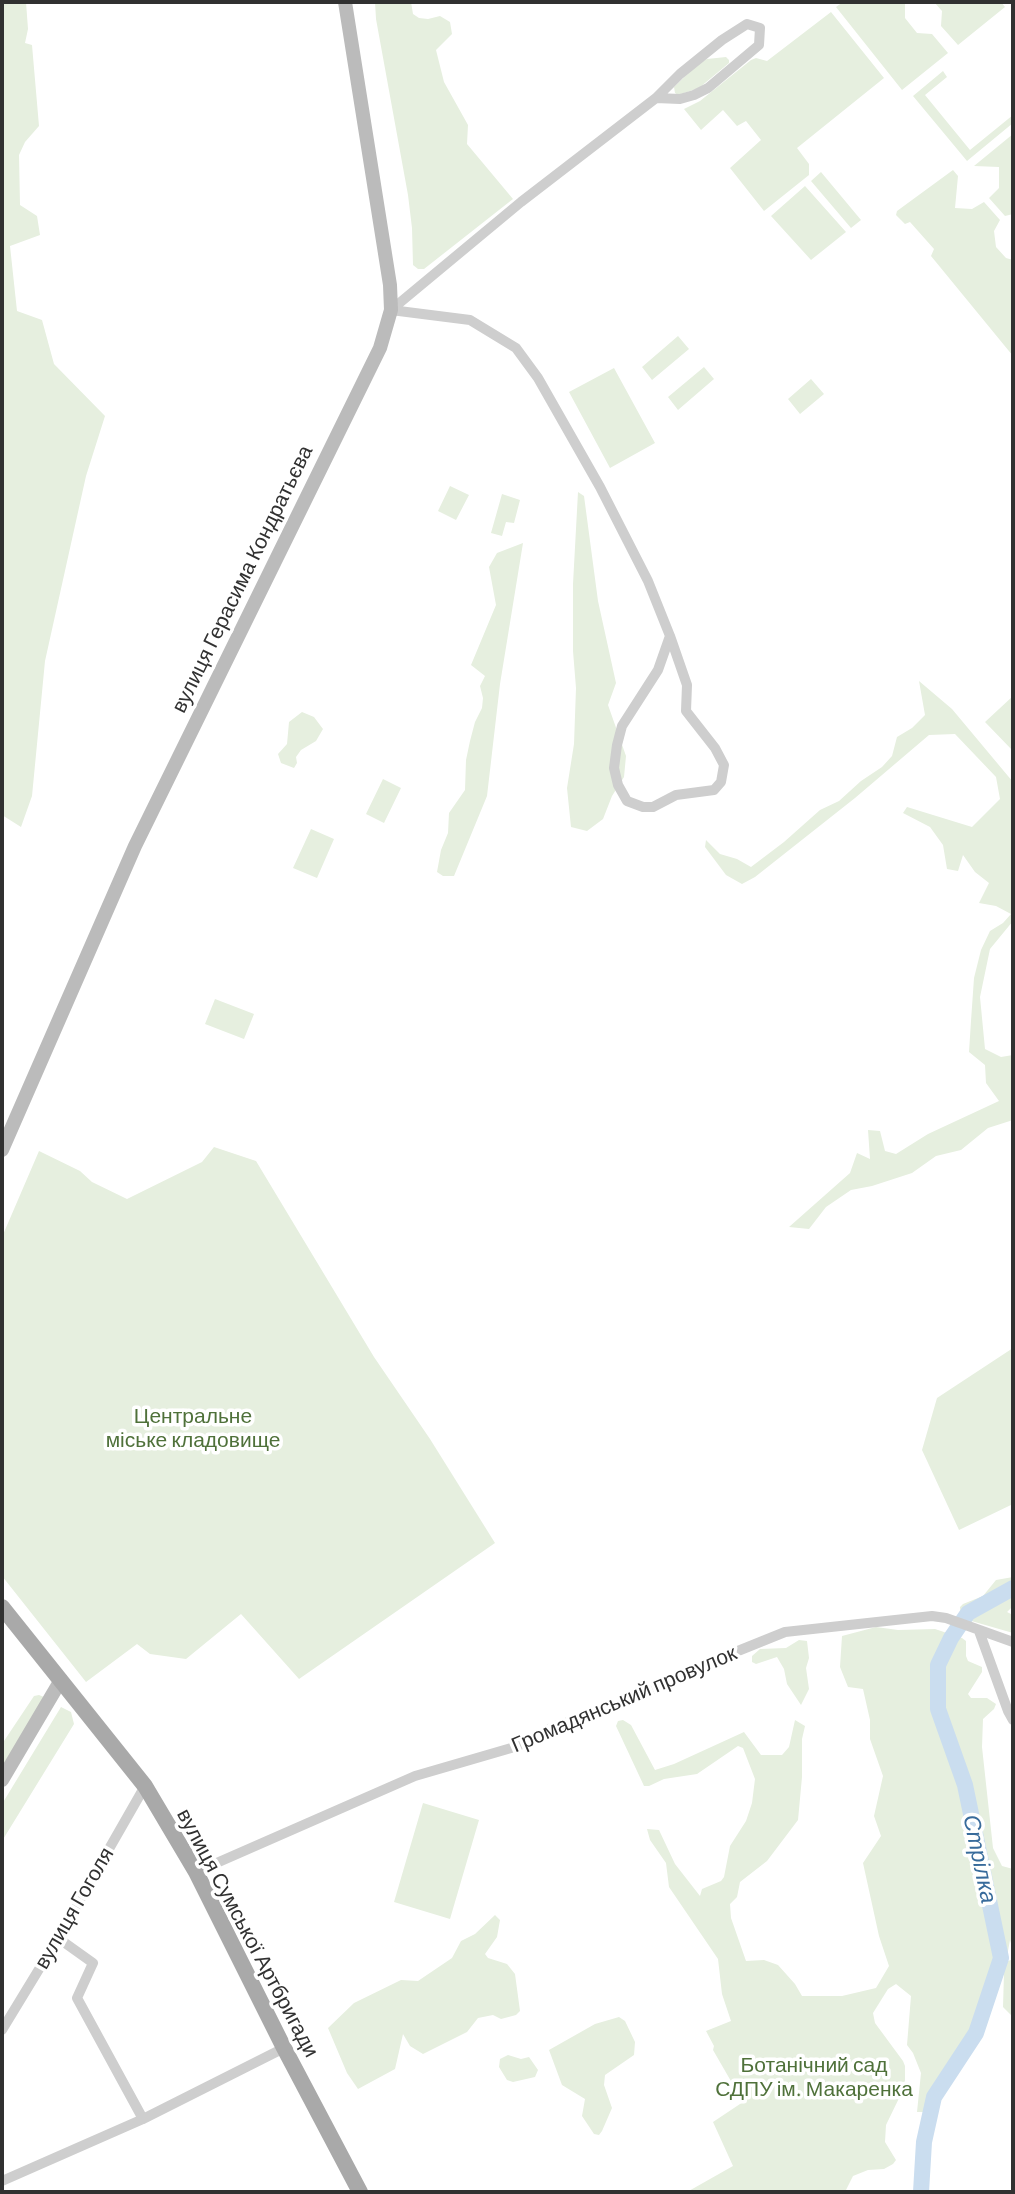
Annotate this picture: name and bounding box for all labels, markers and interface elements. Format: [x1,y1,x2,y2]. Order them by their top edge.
street label: вулиця Герасима Кондратьєва [166,441,318,717]
park label: Центральне міське кладовище [106,1403,280,1453]
street label: Громадянський провулок [508,1640,740,1758]
street label: вулиця Сумської Артбригади [172,1804,324,2062]
water label: Стрілка [957,1812,1003,1906]
street label: вулиця Гоголя [29,1843,119,1973]
park label: Ботанічний сад СДПУ ім. Макаренка [715,2052,913,2102]

